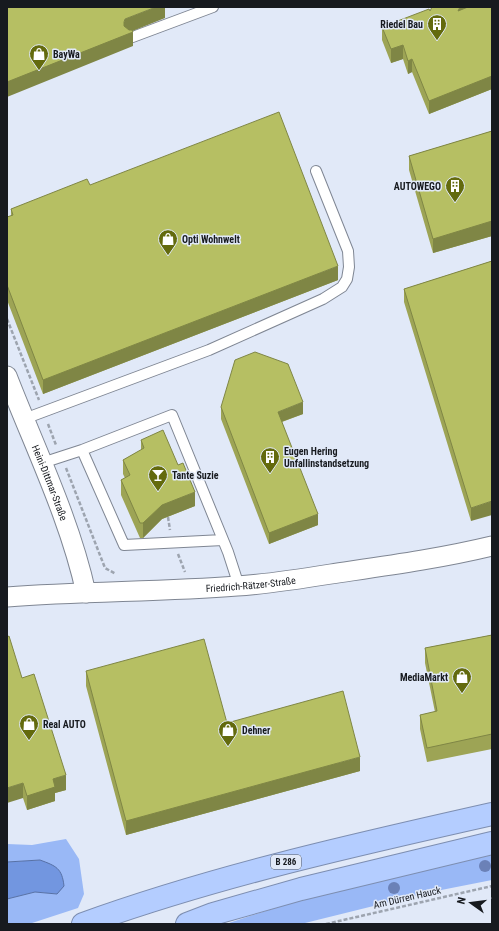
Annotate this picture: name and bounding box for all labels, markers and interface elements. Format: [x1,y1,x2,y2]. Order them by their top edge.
building icon: Riedel Bau [426,13,448,41]
place label: Riedel Bau [380,19,423,30]
shop icon: BayWa [28,43,50,71]
place label: BayWa [53,49,80,60]
building icon: AUTOWEGO [444,175,466,203]
place label: AUTOWEGO [394,181,441,192]
shop icon: Opti Wohnwelt [157,228,179,256]
place label: Opti Wohnwelt [182,234,240,245]
street label: Heini-Dittmar-Straße [30,443,69,522]
building icon: Eugen Hering Unfallinstandsetzung [259,446,281,474]
place label: Eugen Hering Unfallinstandsetzung [284,446,369,469]
bar icon: Tante Suzie [147,464,169,492]
place label: Tante Suzie [172,470,219,481]
street label: Friedrich-Rätzer-Straße [205,575,297,594]
shop icon: MediaMarkt [451,666,473,694]
place label: MediaMarkt [400,672,448,683]
shop icon: Real AUTO [18,713,40,741]
place label: Real AUTO [43,719,86,730]
shop icon: Dehner [217,719,239,747]
place label: Dehner [242,725,271,736]
road number: B 286 [271,855,301,869]
north arrow [451,883,491,923]
street label: Am Dürren Hauck [372,884,442,911]
text: N [455,896,469,906]

